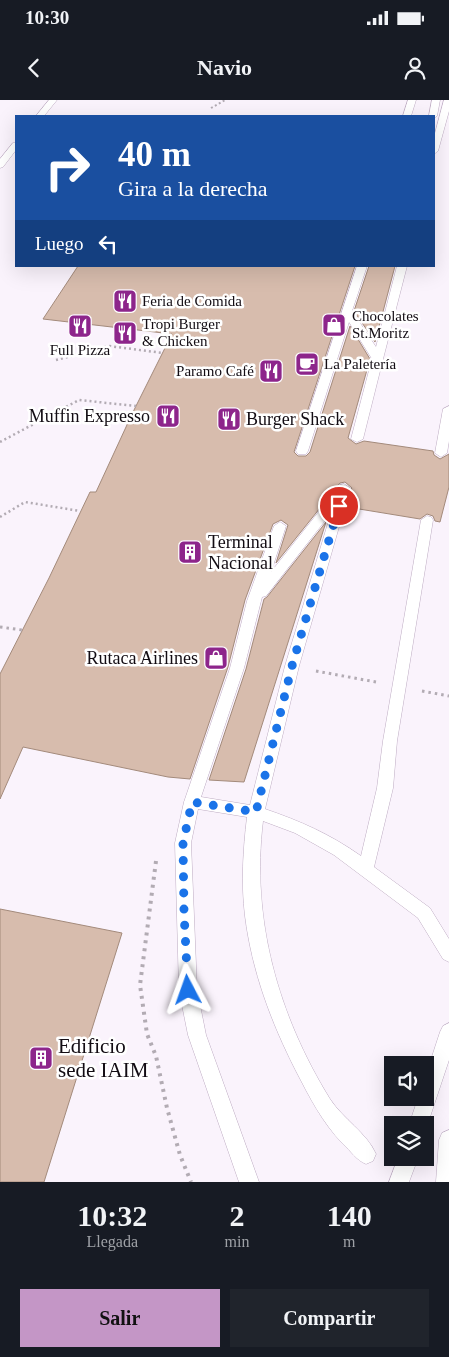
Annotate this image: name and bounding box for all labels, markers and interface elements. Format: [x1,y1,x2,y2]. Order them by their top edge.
text: 10:30 [25,7,69,28]
icon: back [20,54,48,82]
icon: person [401,54,429,82]
text: Navio [197,55,252,80]
icon: right [35,135,100,200]
text: 40 m [118,135,191,174]
text: Gira a la derecha [118,176,268,201]
icon: left [94,230,122,258]
text: Luego [35,233,84,254]
restaurant icon: Feria de Comida [112,288,138,314]
place label: Feria de Comida [142,293,242,309]
place label: Chocolates St.Moritz [352,308,419,341]
shop icon: Chocolates St.Moritz [321,312,347,338]
restaurant icon: Full Pizza [67,313,93,339]
place label: Tropi Burger & Chicken [142,316,220,349]
restaurant icon: Tropi Burger & Chicken [112,320,138,346]
place label: Full Pizza [50,342,111,358]
cafe icon: La Paletería [294,351,320,377]
place label: La Paletería [324,356,396,372]
restaurant icon: Paramo Café [258,358,284,384]
place label: Paramo Café [176,363,254,379]
restaurant icon: Muffin Expresso [155,403,181,429]
place label: Muffin Expresso [29,406,150,426]
restaurant icon: Burger Shack [216,406,242,432]
place label: Burger Shack [246,409,344,429]
pin [318,485,360,527]
icon: arrive [325,492,353,520]
place label: Terminal Nacional [208,532,273,573]
building icon: Terminal Nacional [177,539,203,565]
shop icon: Rutaca Airlines [203,645,229,671]
place label: Rutaca Airlines [87,648,198,668]
position arrow [161,963,213,1015]
place label: Edificio sede IAIM [58,1034,149,1082]
building icon: Edificio sede IAIM [28,1045,54,1071]
map controls [384,1056,434,1166]
button: sound [384,1056,434,1106]
button: layers [384,1116,434,1166]
text: 10:32 [77,1199,147,1232]
text: 2 [229,1199,244,1232]
text: 140 [327,1199,372,1232]
text: Llegada [87,1233,138,1250]
text: min [225,1233,249,1250]
text: m [343,1233,355,1250]
button: Salir [20,1289,220,1347]
button: Compartir [230,1289,429,1347]

